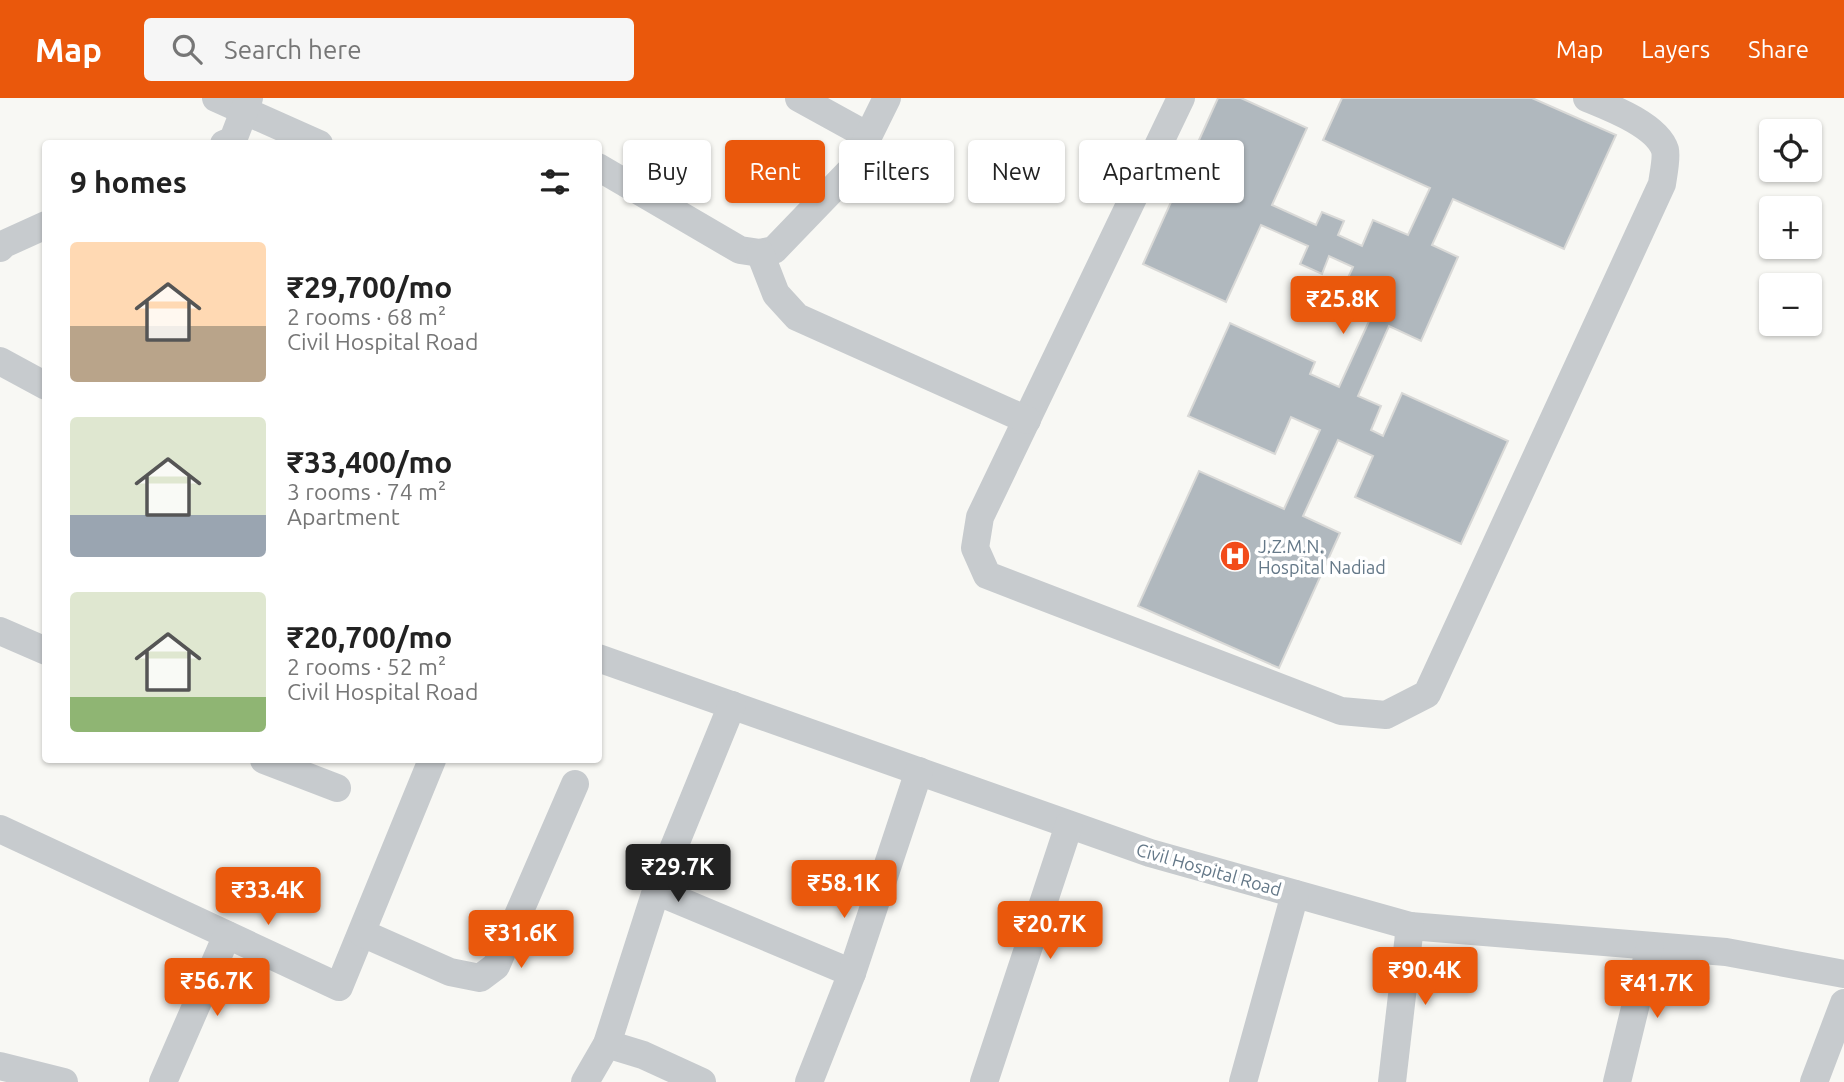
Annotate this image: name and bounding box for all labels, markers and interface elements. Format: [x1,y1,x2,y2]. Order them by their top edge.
search box [144,18,634,81]
icon: search [168,30,206,68]
text: Map [35,31,102,68]
text: Search here [224,35,362,64]
text: Map [1556,36,1603,63]
text: Layers [1641,36,1710,63]
text: Share [1748,36,1809,63]
map controls [1759,119,1822,336]
button: locate [1759,119,1822,182]
chip: Buy [623,140,711,203]
chip: Rent [725,140,825,203]
chip: Filters [839,140,954,203]
chip: New [968,140,1065,203]
chip: Apartment [1079,140,1244,203]
icon: filters [536,163,574,201]
text: 9 homes [70,165,187,199]
button: + [1759,196,1822,259]
icon: home [126,270,210,354]
text: ₹29,700/mo [287,270,452,304]
button: − [1759,273,1822,336]
pin: ₹25.8K [1286,276,1400,336]
text: ₹25.8K [1307,286,1379,311]
text: 2 rooms · 68 m² [287,304,446,329]
text: Civil Hospital Road [287,329,478,354]
icon: home [126,445,210,529]
text: ₹33,400/mo [287,445,452,479]
text: 3 rooms · 74 m² [287,479,446,504]
text: Apartment [287,504,400,529]
place label: J.Z.M.N. Hospital Nadiad [1258,536,1386,577]
hospital icon: J.Z.M.N. Hospital Nadiad [1218,539,1252,573]
icon: home [126,620,210,704]
text: ₹20,700/mo [287,620,452,654]
text: 2 rooms · 52 m² [287,654,446,679]
text: Civil Hospital Road [287,679,478,704]
street label: Civil Hospital Road [1134,839,1284,899]
pin: ₹29.7K [621,844,735,904]
text: ₹29.7K [642,854,714,879]
pin: ₹58.1K [787,860,901,920]
pin: ₹33.4K [211,868,325,927]
text: ₹58.1K [808,870,880,895]
text: ₹33.4K [232,877,304,902]
pin: ₹20.7K [993,902,1107,961]
pin: ₹31.6K [464,910,578,970]
text: ₹20.7K [1014,911,1086,936]
text: ₹31.6K [485,920,557,945]
pin: ₹90.4K [1368,948,1482,1007]
text: ₹90.4K [1389,957,1461,982]
pin: ₹56.7K [160,958,274,1018]
pin: ₹41.7K [1600,960,1714,1020]
text: ₹56.7K [181,968,253,993]
text: ₹41.7K [1621,970,1693,995]

